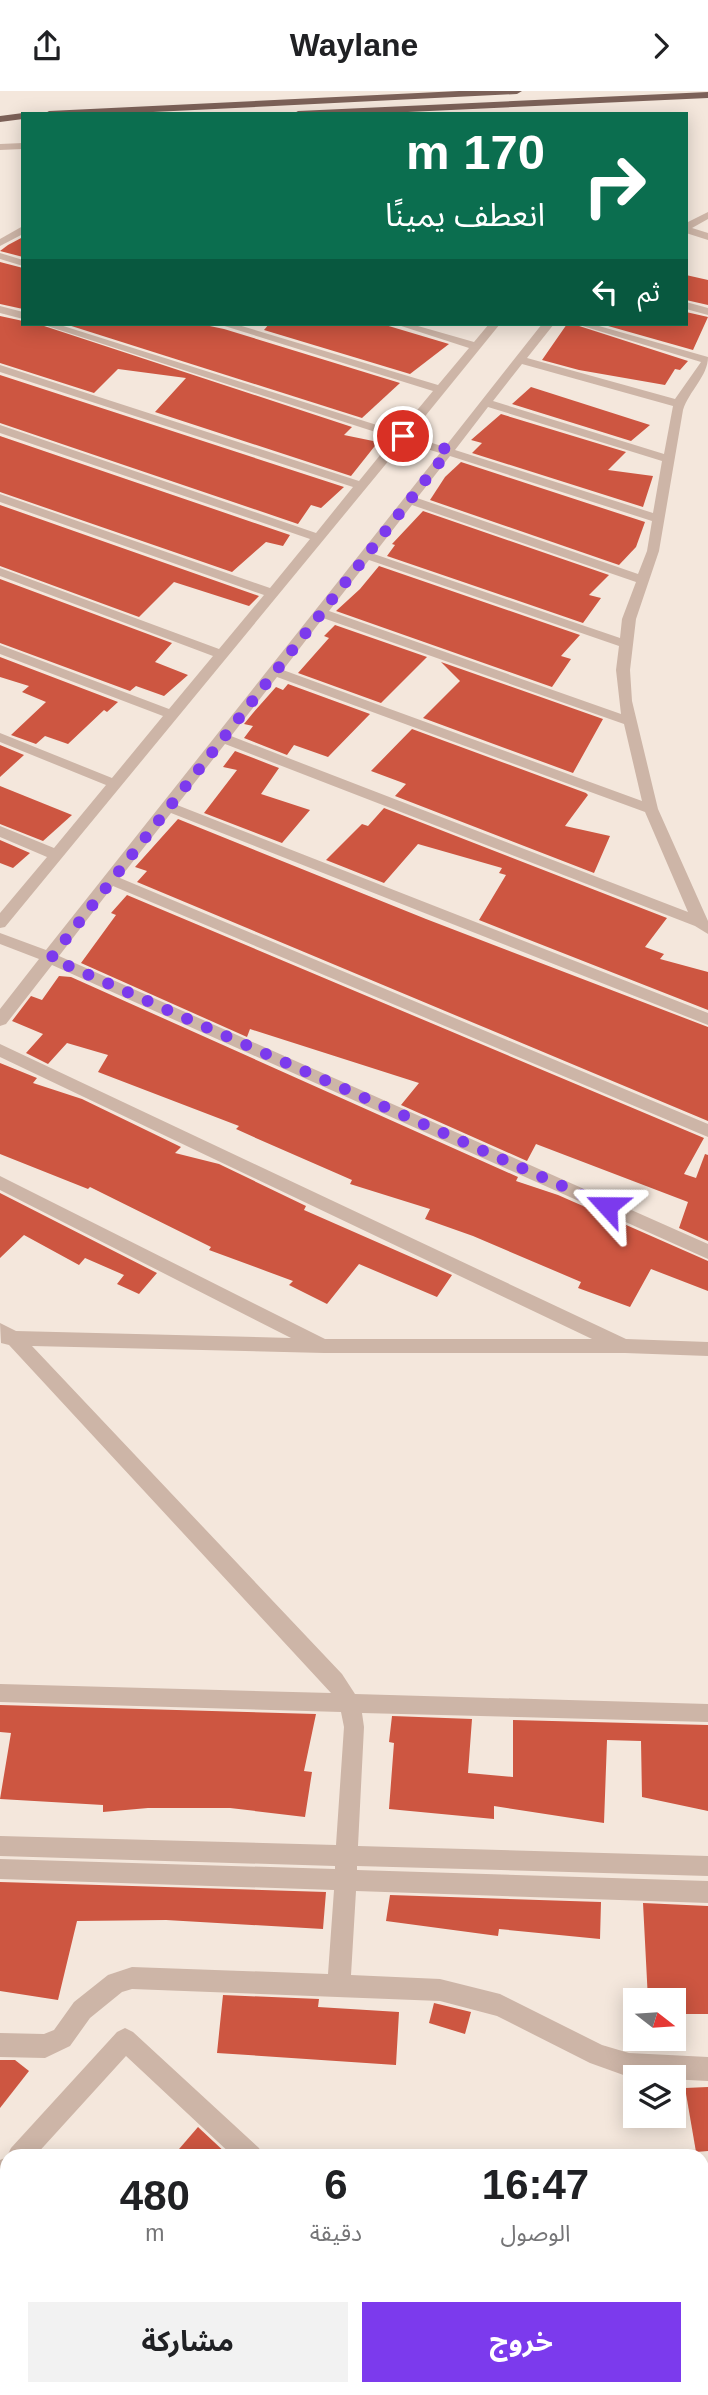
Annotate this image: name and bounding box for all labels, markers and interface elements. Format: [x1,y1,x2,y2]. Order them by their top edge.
icon: share [28,27,66,65]
text: Waylane [290,27,418,63]
icon: forward [642,27,680,65]
text: 170 m [406,125,545,179]
icon: right [569,140,660,231]
text: انعطف يمينًا [385,197,545,233]
icon: left [586,273,624,311]
text: ثم [638,277,660,307]
pin [373,406,433,466]
icon: arrive [384,417,422,455]
position arrow [570,1169,644,1243]
north arrow [623,1988,686,2051]
map controls [623,1988,686,2128]
button: layers [623,2065,686,2128]
text: 6 [324,2161,348,2208]
text: 16:47 [482,2161,589,2208]
text: 480 [120,2172,190,2219]
text: m [145,2220,164,2246]
text: دقيقة [310,2220,362,2246]
text: الوصول [501,2220,570,2246]
button: مشاركة [28,2302,348,2382]
button: خروج [362,2302,681,2382]

